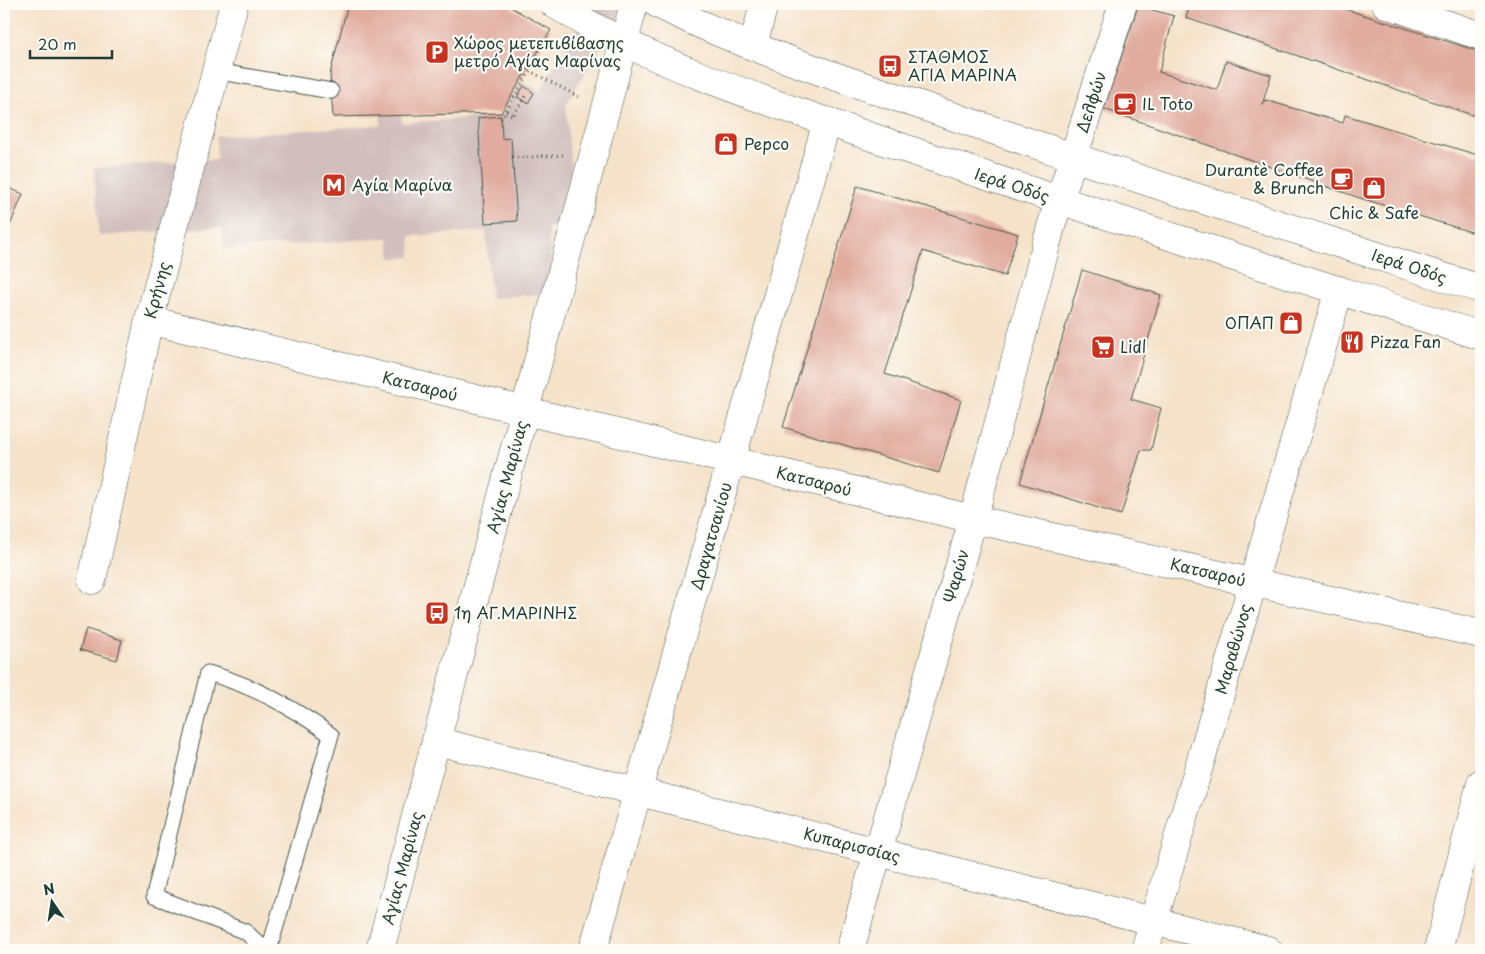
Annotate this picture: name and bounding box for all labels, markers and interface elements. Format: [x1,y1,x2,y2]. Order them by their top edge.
scale bar [30,28,112,60]
place label: Χώρος μετεπιβίβασης μετρό Αγίας Μαρίνας [454,30,624,72]
text: 20 m [38,32,77,55]
parking icon: Χώρος μετεπιβίβασης μετρό Αγίας Μαρίνας [424,39,450,65]
place label: ΣΤΑΘΜΟΣ ΑΓΙΑ ΜΑΡΙΝΑ [908,44,1017,86]
bus stop icon: ΣΤΑΘΜΟΣ ΑΓΙΑ ΜΑΡΙΝΑ [877,53,903,79]
street label: Δελφών [1069,68,1111,136]
cafe icon: IL Toto [1112,91,1138,117]
place label: IL Toto [1142,91,1193,115]
shop icon: Pepco [713,131,739,157]
place label: Pepco [744,131,789,155]
place label: Durantè Coffee & Brunch [1205,157,1324,199]
street label: Ιερά Οδός [972,161,1053,207]
cafe icon: Durantè Coffee & Brunch [1329,166,1355,192]
metro station icon: Αγία Μαρίνα [321,172,347,198]
place label: Αγία Μαρίνα [352,172,453,196]
shop icon: Chic & Safe [1361,175,1387,201]
place label: Chic & Safe [1329,200,1419,224]
street label: Ιερά Οδός [1369,242,1450,288]
street label: Κρήνης [137,258,175,321]
place label: ΟΠΑΠ [1225,310,1274,334]
shop icon: ΟΠΑΠ [1278,310,1304,336]
restaurant icon: Pizza Fan [1339,329,1365,355]
place label: Pizza Fan [1370,329,1441,353]
supermarket icon: Lidl [1090,334,1116,360]
place label: Lidl [1120,334,1146,358]
street label: Κατσαρού [380,364,460,406]
street label: Αγίας Μαρίνας [479,417,533,536]
street label: Κατσαρού [774,459,854,501]
street label: Δραγατσανίου [683,479,737,593]
street label: Ψαρών [936,546,974,605]
street label: Κατσαρού [1168,551,1248,591]
bus stop icon: 1η ΑΓ.ΜΑΡΙΝΗΣ [424,600,450,626]
place label: 1η ΑΓ.ΜΑΡΙΝΗΣ [454,600,577,624]
street label: Μαραθώνος [1208,601,1256,697]
street label: Αγίας Μαρίνας [374,808,428,927]
street label: Κυπαρισσίας [801,820,903,868]
north arrow [28,876,78,926]
text: N [41,877,57,900]

